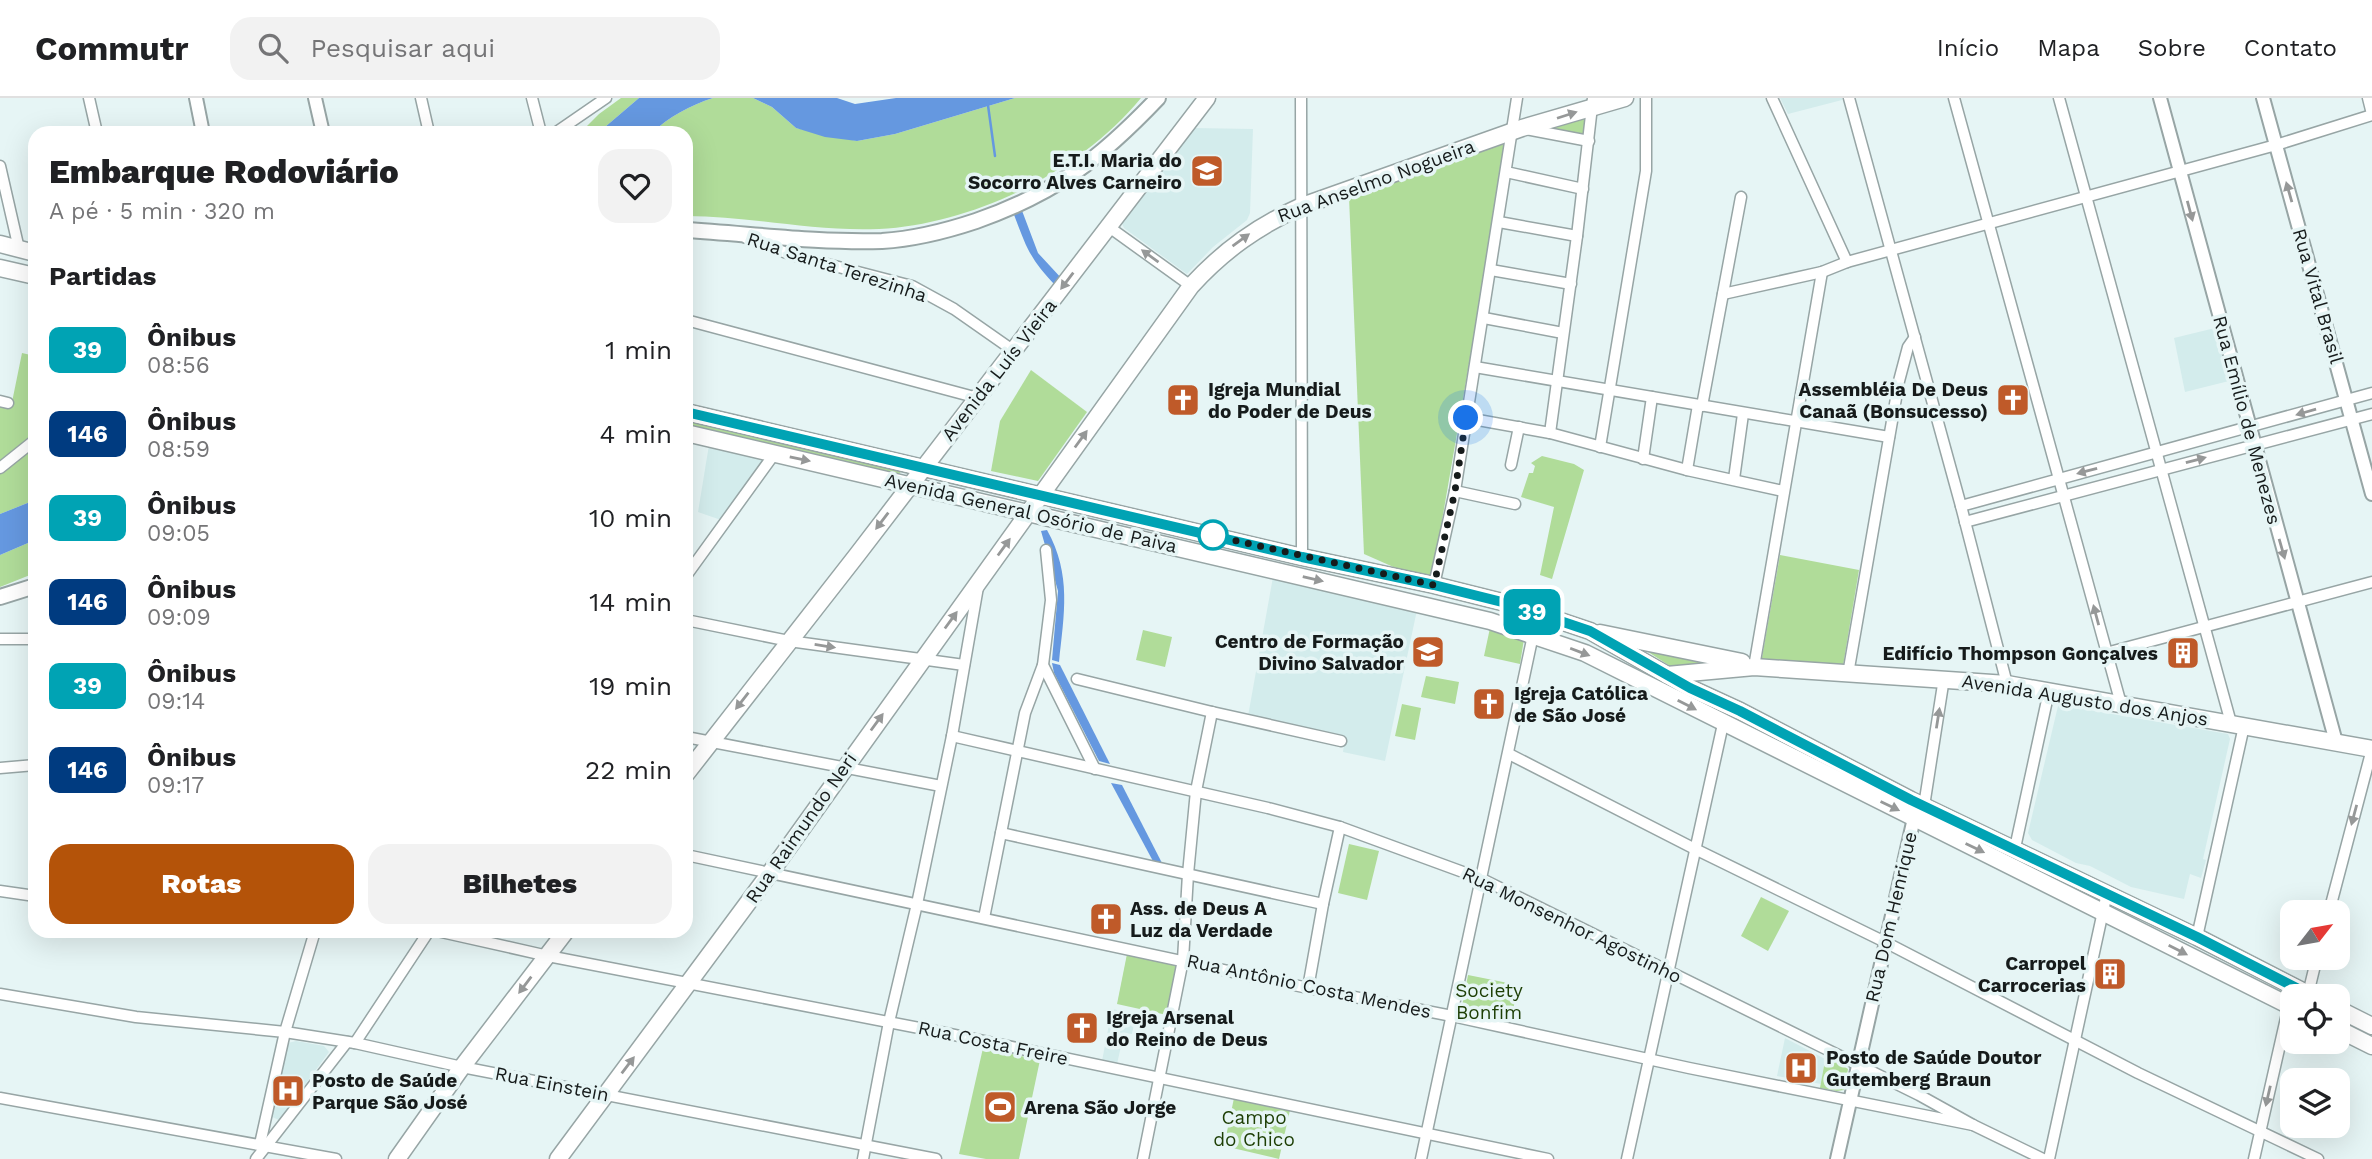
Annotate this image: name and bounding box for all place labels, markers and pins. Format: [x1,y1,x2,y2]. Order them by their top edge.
place label: E.T.I. Maria do Socorro Alves Carneiro [968,149,1182,194]
school or university icon: E.T.I. Maria do Socorro Alves Carneiro [1188,152,1226,190]
place label: Igreja Mundial do Poder de Deus [1208,378,1372,423]
place label: Assembléia De Deus Canaã (Bonsucesso) [1799,378,1988,423]
church icon: Igreja Mundial do Poder de Deus [1164,381,1202,419]
church icon: Assembléia De Deus Canaã (Bonsucesso) [1994,381,2032,419]
unlabelled marker [1198,520,1228,550]
place label: Centro de Formação Divino Salvador [1215,630,1405,675]
school or university icon: Centro de Formação Divino Salvador [1409,633,1447,671]
building icon: Edifício Thompson Gonçalves [2164,634,2202,672]
place label: Edifício Thompson Gonçalves [1882,642,2158,665]
place label: Igreja Católica de São José [1514,682,1648,727]
church icon: Igreja Católica de São José [1470,685,1508,723]
place label: Ass. de Deus A Luz da Verdade [1130,897,1273,942]
church icon: Ass. de Deus A Luz da Verdade [1087,900,1125,938]
place label: Carropel Carrocerias [1978,952,2087,997]
building icon: Carropel Carrocerias [2091,955,2129,993]
place label: Igreja Arsenal do Reino de Deus [1106,1006,1268,1051]
church icon: Igreja Arsenal do Reino de Deus [1063,1009,1101,1047]
place label: Posto de Saúde Doutor Gutemberg Braun [1826,1046,2042,1091]
hospital icon: Posto de Saúde Doutor Gutemberg Braun [1782,1049,1820,1087]
place label: Posto de Saúde Parque São José [312,1069,468,1114]
hospital icon: Posto de Saúde Parque São José [269,1072,307,1110]
sports icon: Arena São Jorge [981,1088,1019,1126]
place label: Arena São Jorge [1024,1096,1176,1119]

